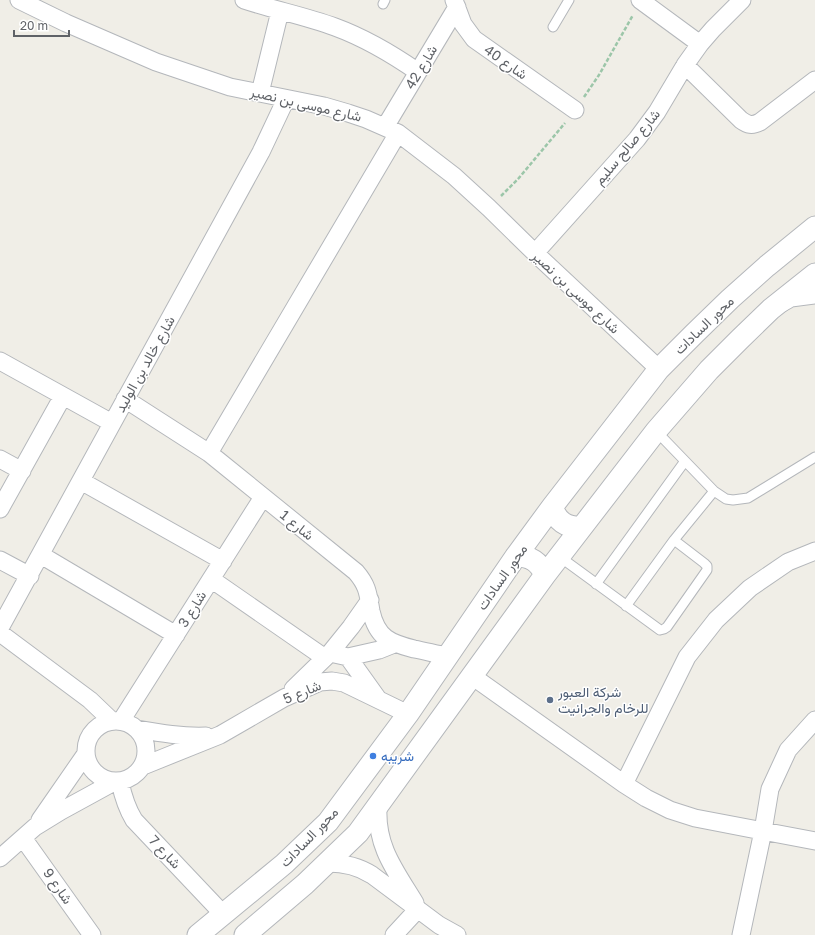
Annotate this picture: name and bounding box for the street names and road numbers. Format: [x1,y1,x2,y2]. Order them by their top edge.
street label: شارع 40 [480,41,531,85]
street label: شارع 42 [401,42,443,93]
street label: شارع موسى بن نصير [247,82,363,128]
street label: شارع صالح سليم [590,105,666,190]
street label: شارع موسى بن نصير [526,246,624,339]
street label: محور السادات [670,292,738,358]
street label: شارع خالد بن الوليد [111,313,181,416]
street label: شارع 1 [275,506,318,546]
street label: محور السادات [473,541,531,613]
street label: شارع 3 [174,587,212,632]
street label: شارع 5 [280,676,325,710]
street label: محور السادات [276,803,342,871]
street label: شارع 7 [144,832,185,874]
street label: شارع 9 [37,864,77,909]

